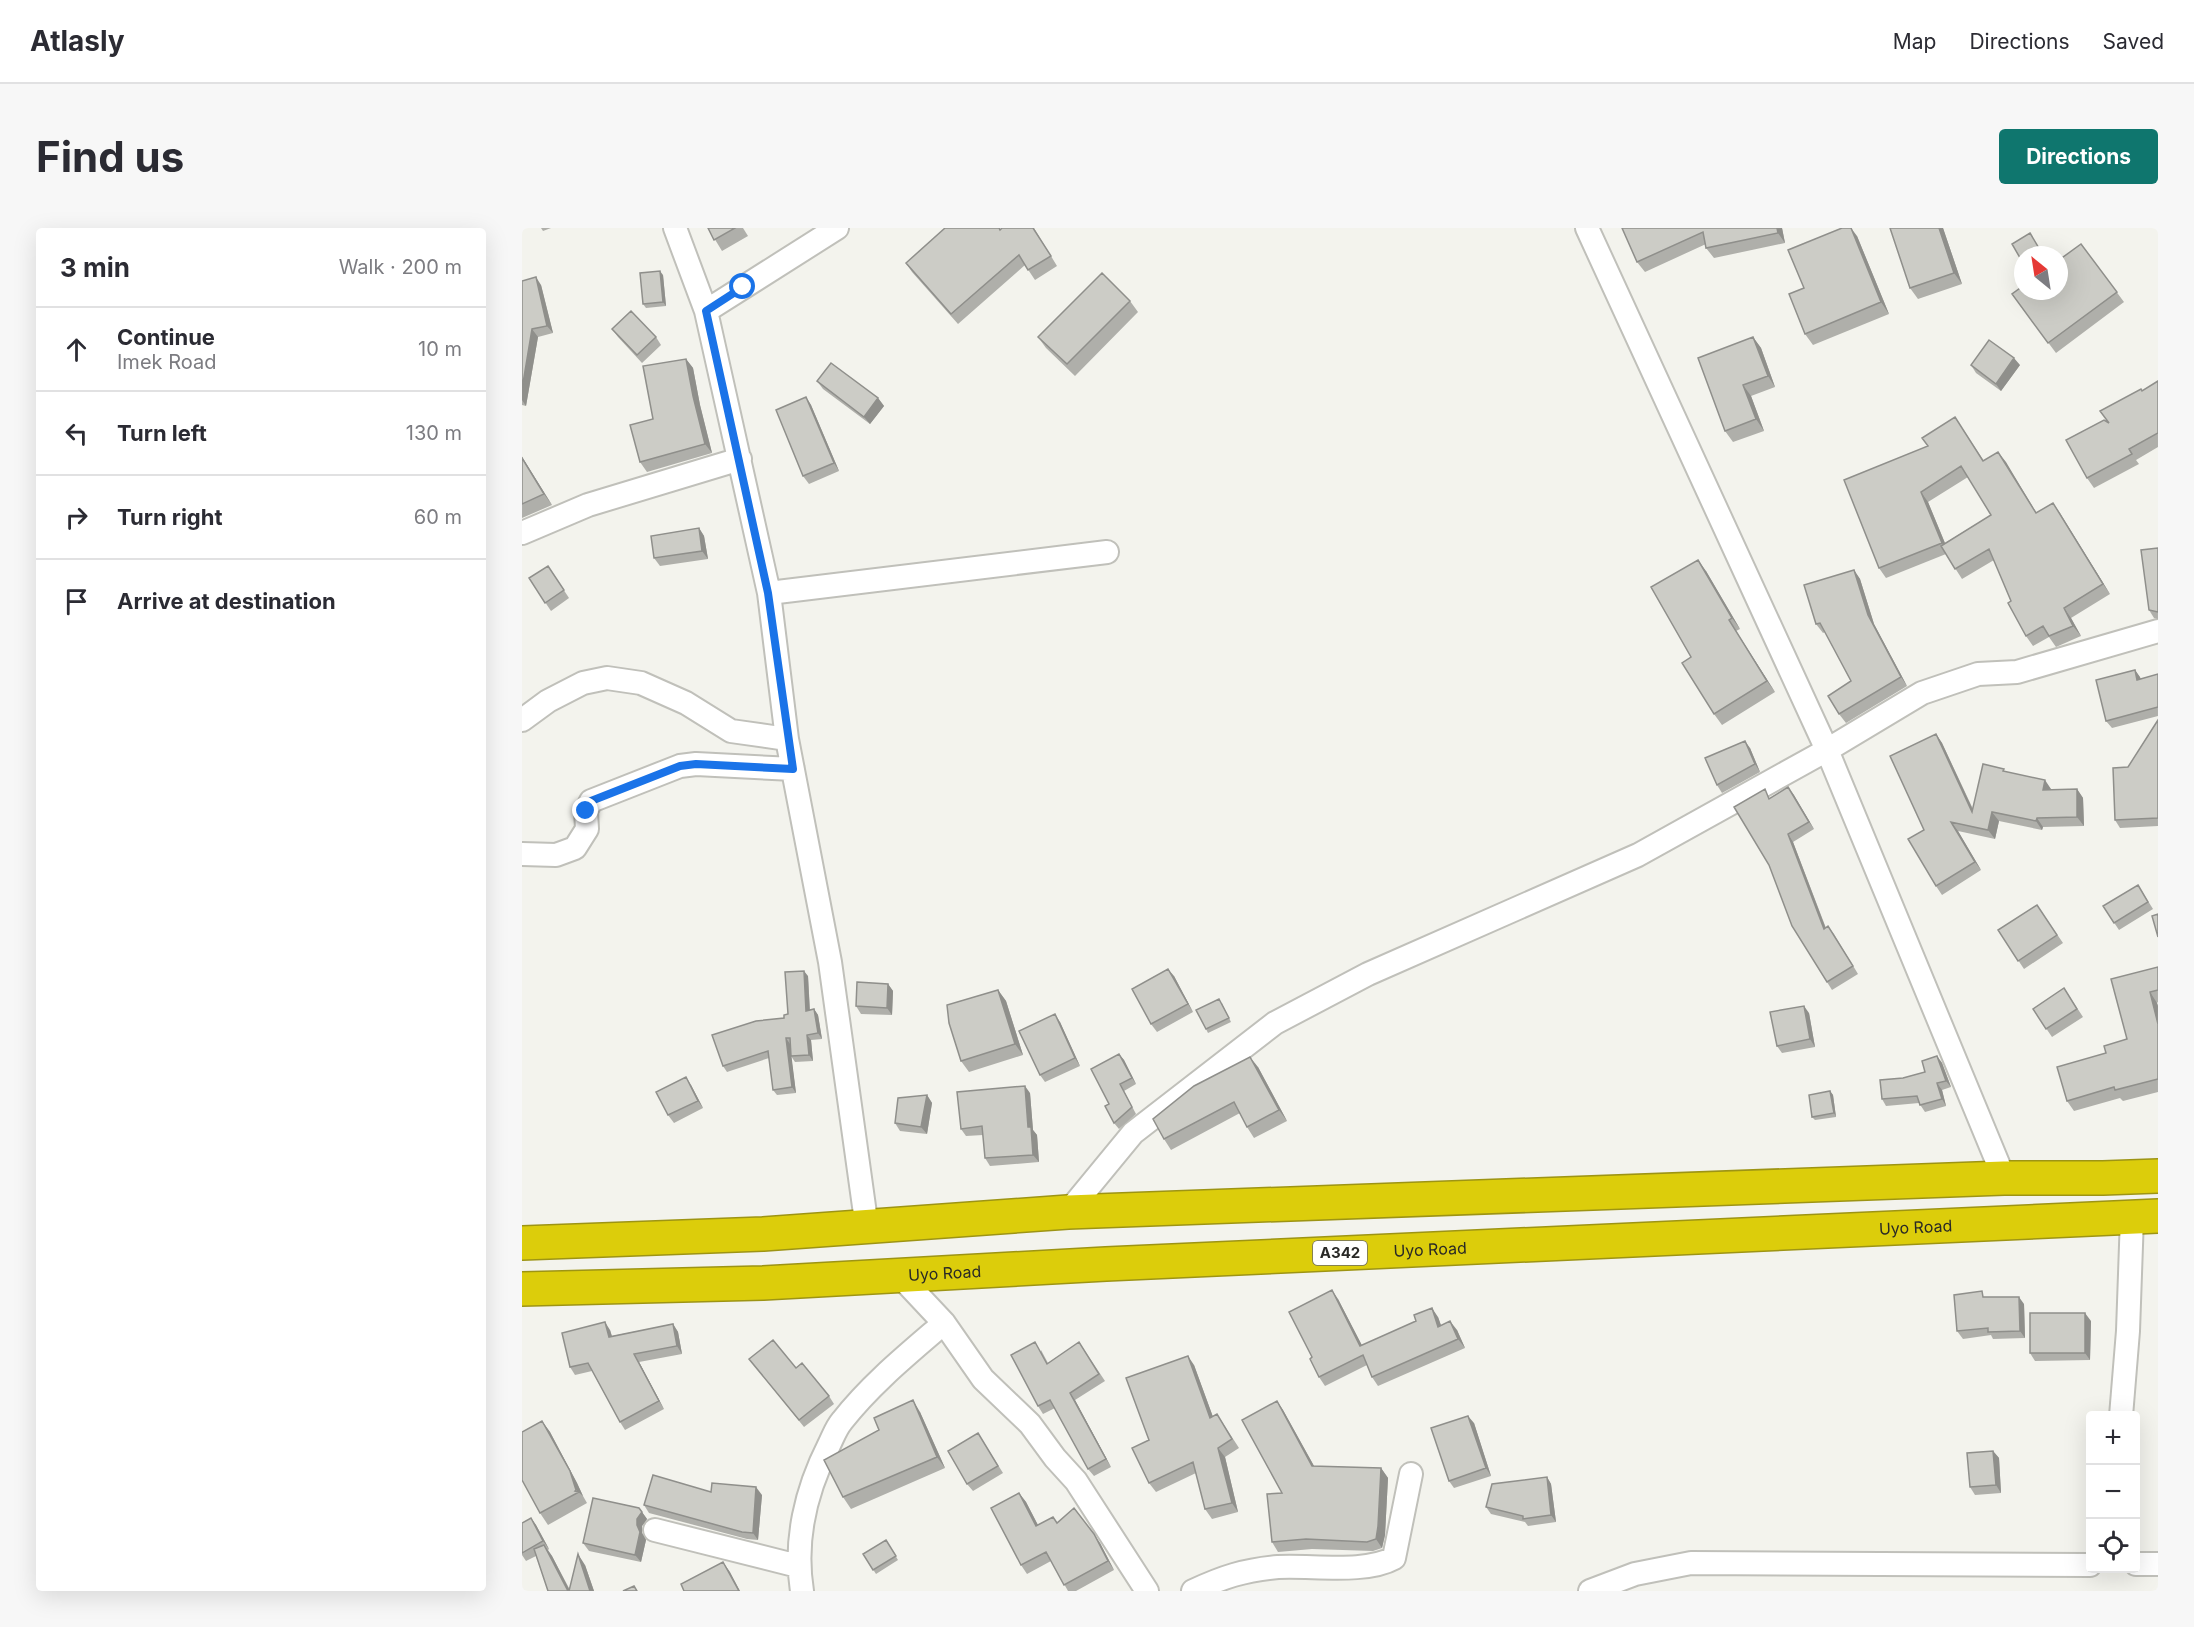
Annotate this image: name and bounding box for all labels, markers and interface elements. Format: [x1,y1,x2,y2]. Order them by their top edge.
text: Atlasly [30,24,125,58]
text: Map [1893,29,1936,54]
text: Directions [1969,29,2070,54]
text: Saved [2103,29,2164,54]
button: Directions [1999,129,2158,184]
text: Find us [36,131,184,182]
north arrow [2014,246,2068,300]
text: 3 min [60,252,130,283]
text: Walk · 200 m [339,255,462,279]
route start [729,273,755,299]
text: Continue [117,324,215,350]
icon: ahead [60,333,93,366]
text: 10 m [418,337,462,361]
text: Imek Road [117,350,216,374]
icon: left [60,417,93,450]
text: Turn left [117,420,207,446]
text: 130 m [406,421,462,445]
icon: right [60,501,93,534]
text: Turn right [117,504,223,530]
text: 60 m [414,505,462,529]
icon: arrive [60,585,93,618]
text: Arrive at destination [117,588,336,614]
route end [572,797,598,823]
street label: Uyo Road [1878,1215,1953,1239]
street label: Uyo Road [1393,1238,1467,1261]
road number: A342 [1313,1241,1367,1265]
street label: Uyo Road [908,1261,982,1285]
map controls [2086,1411,2140,1573]
button: + [2086,1411,2140,1465]
button: − [2086,1465,2140,1519]
button: locate [2086,1519,2140,1573]

